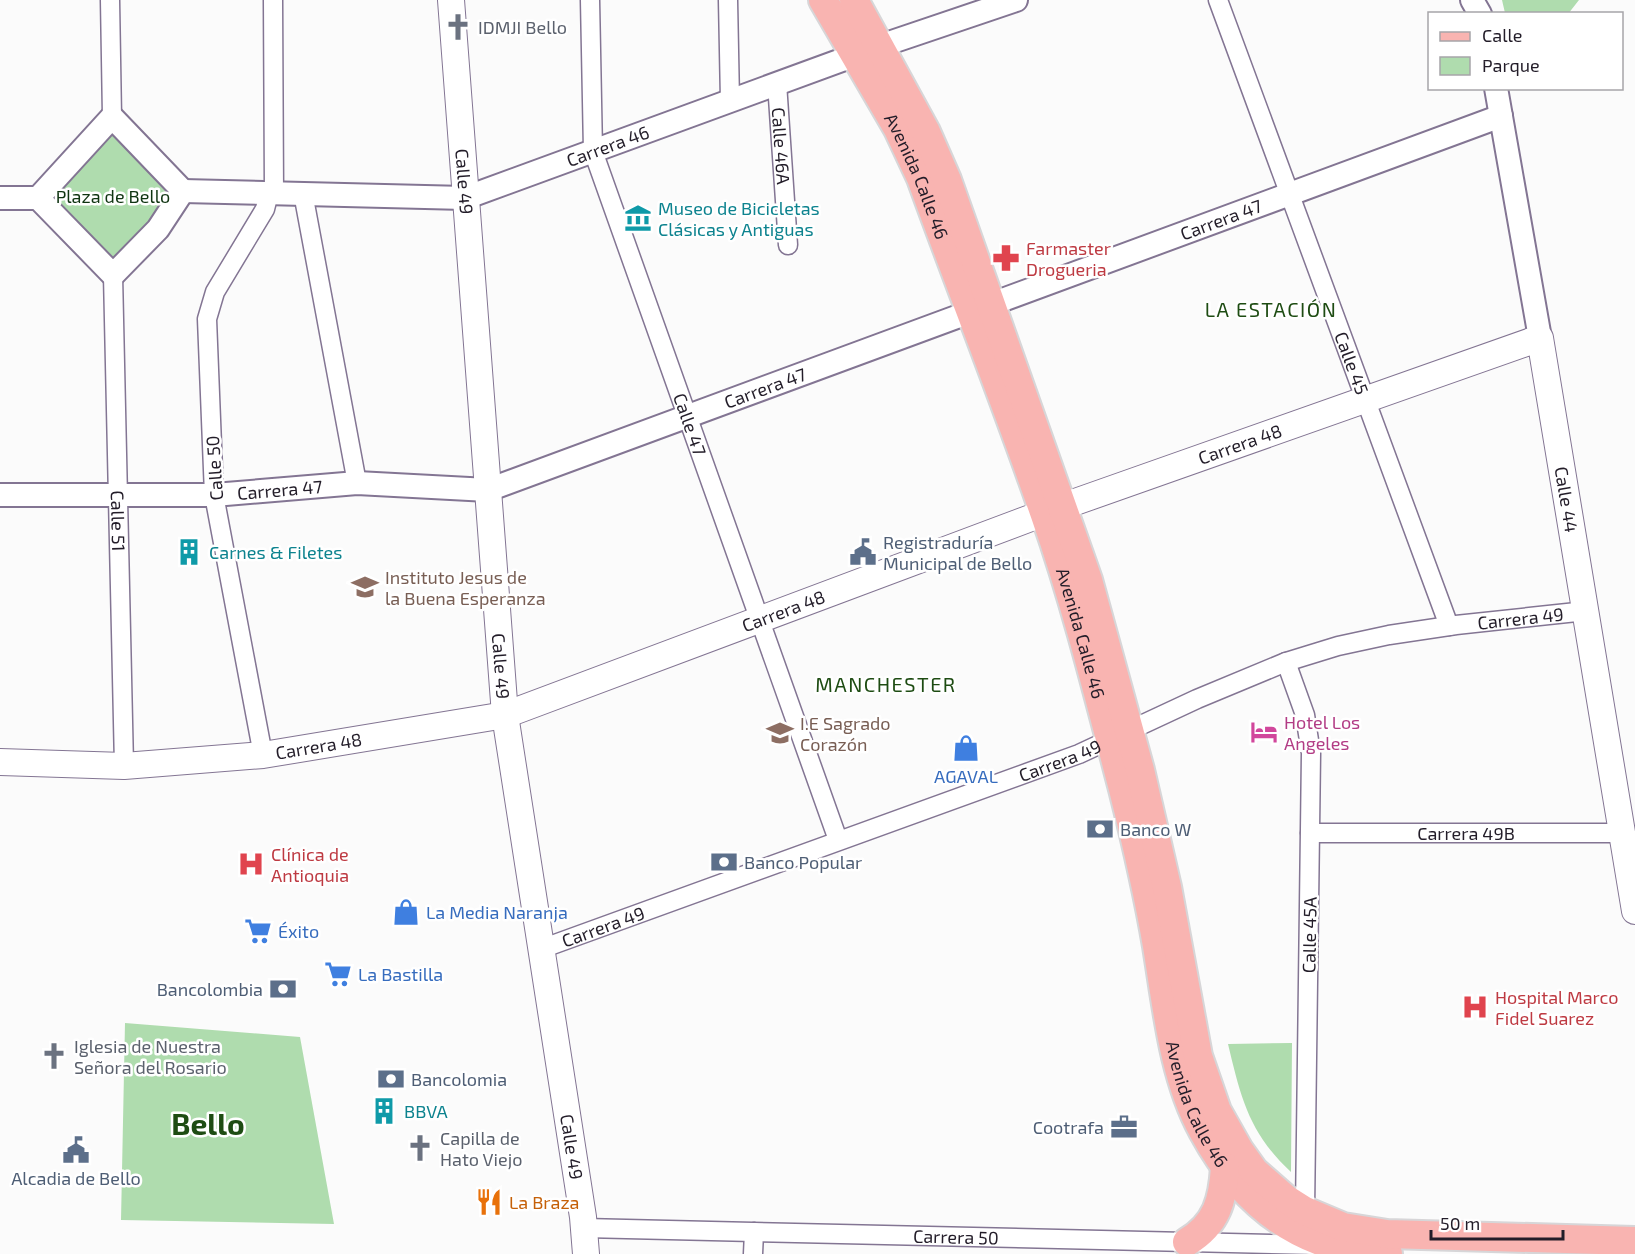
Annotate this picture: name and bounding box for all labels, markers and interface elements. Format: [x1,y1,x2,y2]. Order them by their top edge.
church icon: IDMJI Bello [443,12,473,42]
legend [1428,12,1623,90]
place label: IDMJI Bello [478,16,567,38]
text: Calle [1482,24,1523,46]
text: Parque [1482,54,1540,76]
street label: Calle 46A [768,107,795,186]
street label: Avenida Calle 46 [880,109,954,242]
street label: Carrera 46 [563,121,652,171]
street label: Calle 49 [451,148,478,215]
park label: Plaza de Bello [56,185,170,207]
street label: Carrera 47 [1177,194,1265,245]
place label: Museo de Bicicletas Clásicas y Antiguas [658,197,820,240]
museum icon: Museo de Bicicletas Clásicas y Antiguas [623,203,653,233]
place label: Farmaster Drogueria [1026,237,1111,280]
pharmacy icon: Farmaster Drogueria [991,243,1021,273]
district label: LA ESTACIÓN [1205,297,1337,321]
street label: Calle 45 [1330,329,1374,398]
street label: Carrera 47 [721,363,809,413]
street label: Calle 47 [669,390,711,458]
street label: Carrera 48 [1195,419,1285,469]
street label: Calle 50 [201,435,227,501]
street label: Calle 44 [1550,465,1583,534]
street label: Carrera 47 [236,475,323,504]
street label: Calle 51 [107,490,130,552]
place label: Registraduría Municipal de Bello [883,531,1032,574]
building icon: Carnes & Filetes [174,537,204,567]
public building icon: Registraduría Municipal de Bello [848,537,878,567]
place label: Carnes & Filetes [209,541,342,563]
street label: Avenida Calle 46 [1052,565,1110,701]
place label: Instituto Jesus de la Buena Esperanza [385,566,546,609]
school or university icon: Instituto Jesus de la Buena Esperanza [350,572,380,602]
street label: Carrera 48 [739,585,828,636]
street label: Carrera 49 [1476,602,1565,634]
street label: Calle 49 [488,632,515,700]
district label: MANCHESTER [815,672,957,696]
place label: Hotel Los Angeles [1284,711,1360,754]
place label: I.E Sagrado Corazón [800,712,891,755]
hotel icon: Hotel Los Angeles [1249,717,1279,747]
school or university icon: I.E Sagrado Corazón [765,718,795,748]
street label: Carrera 48 [274,728,364,764]
shop icon: AGAVAL [951,733,981,763]
street label: Carrera 49 [1016,734,1105,786]
place label: AGAVAL [934,765,998,787]
bank icon: Banco W [1085,814,1115,844]
place label: Banco W [1120,818,1191,840]
street label: Carrera 49B [1417,822,1515,844]
place label: Clínica de Antioquia [271,843,349,886]
bank icon: Banco Popular [709,847,739,877]
hospital icon: Clínica de Antioquia [236,849,266,879]
place label: Banco Popular [744,851,862,873]
street label: Calle 45A [1297,896,1321,973]
shop icon: La Media Naranja [391,897,421,927]
place label: La Media Naranja [426,901,568,923]
street label: Carrera 49 [559,901,647,952]
supermarket icon: Éxito [243,916,273,946]
place label: Éxito [278,920,319,942]
supermarket icon: La Bastilla [323,959,353,989]
place label: La Bastilla [358,963,443,985]
bank icon: Bancolombia [268,974,298,1004]
place label: Bancolombia [157,978,263,1000]
place label: Hospital Marco Fidel Suarez [1495,986,1618,1029]
hospital icon: Hospital Marco Fidel Suarez [1460,992,1490,1022]
place label: Iglesia de Nuestra Señora del Rosario [74,1035,227,1078]
street label: Avenida Calle 46 [1162,1039,1233,1171]
church icon: Iglesia de Nuestra Señora del Rosario [39,1041,69,1071]
bank icon: Bancolomia [376,1064,406,1094]
place label: Bancolomia [411,1068,507,1090]
building icon: BBVA [369,1096,399,1126]
place label: BBVA [404,1100,449,1122]
district label: Bello [171,1105,245,1141]
office icon: Cootrafa [1109,1112,1139,1142]
street label: Calle 49 [556,1113,588,1181]
place label: Cootrafa [1033,1116,1104,1138]
place label: Capilla de Hato Viejo [440,1127,522,1170]
church icon: Capilla de Hato Viejo [405,1133,435,1163]
public building icon: Alcadia de Bello [61,1135,91,1165]
place label: Alcadia de Bello [11,1167,141,1189]
restaurant icon: La Braza [474,1187,504,1217]
place label: La Braza [509,1191,579,1213]
scale bar [1431,1203,1563,1241]
text: 50 m [1440,1212,1480,1234]
street label: Carrera 50 [913,1225,999,1249]

